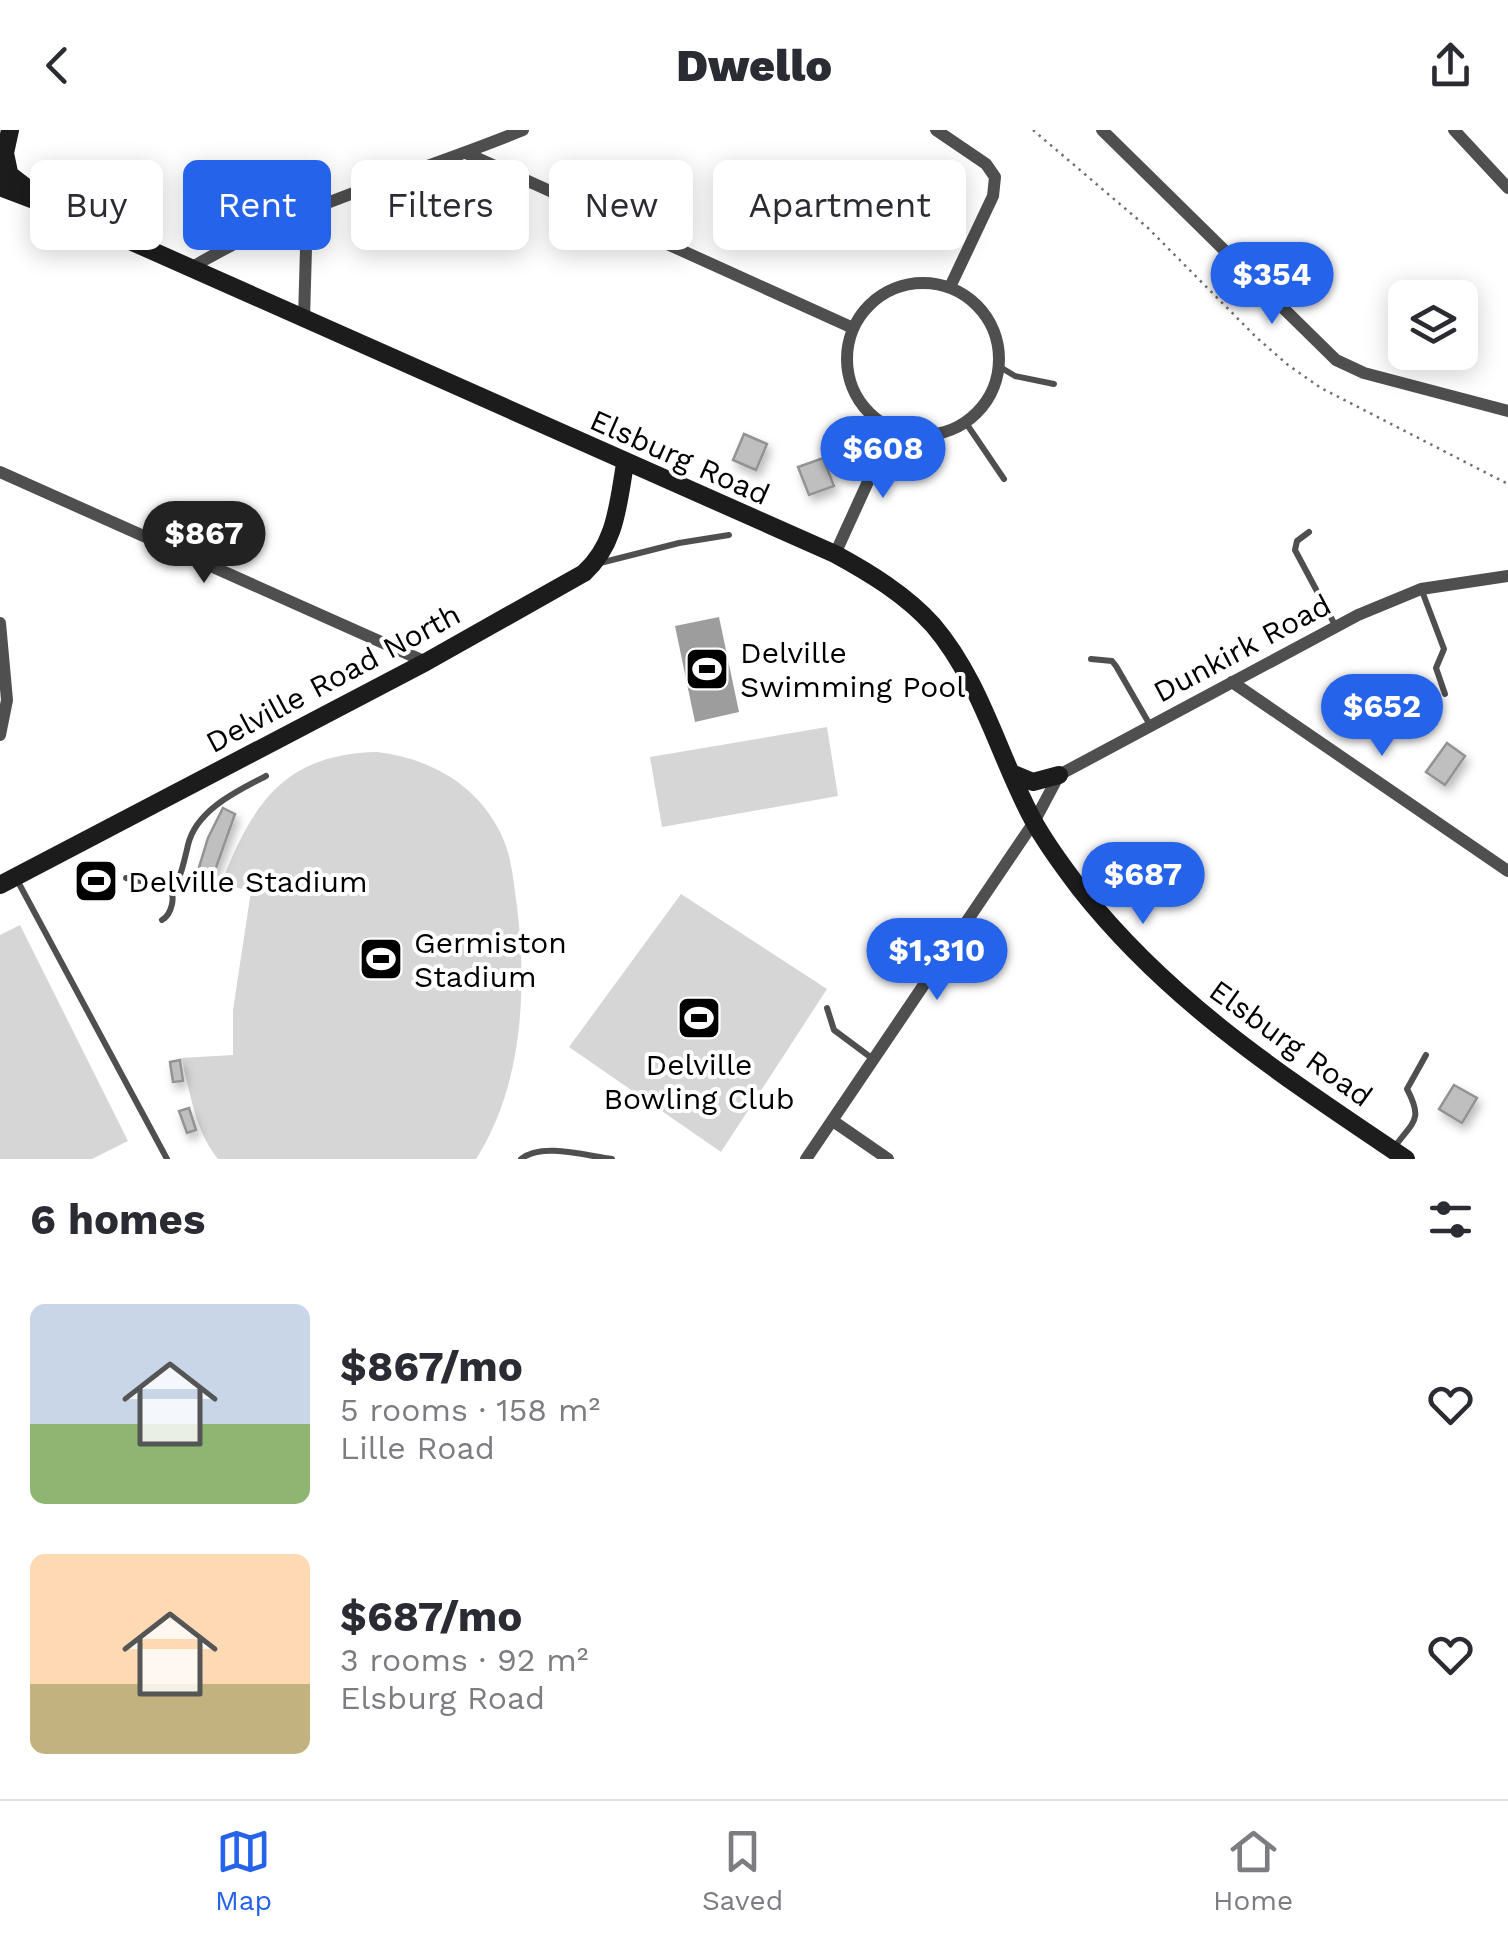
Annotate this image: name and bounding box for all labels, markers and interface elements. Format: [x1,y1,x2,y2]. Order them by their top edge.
icon: back [30,38,85,93]
icon: share [1423,38,1478,93]
text: Dwello [676,39,832,92]
chip: Buy [30,160,163,250]
chip: Rent [183,160,331,250]
chip: Filters [351,160,529,250]
chip: New [549,160,693,250]
chip: Apartment [713,160,966,250]
pin: $354 [1213,242,1331,327]
text: $354 [1233,255,1311,293]
map controls [1388,280,1478,370]
button: layers [1388,280,1478,370]
street label: Elsburg Road [585,402,775,512]
pin: $608 [824,416,942,501]
text: $608 [843,429,923,467]
pin: $867 [145,501,263,586]
text: $867 [164,514,244,552]
street label: Dunkirk Road [1147,587,1337,709]
street label: Delville Road North [200,596,466,760]
place label: Delville Swimming Pool [740,635,965,704]
sports icon: Delville Swimming Pool [684,646,730,692]
pin: $652 [1323,674,1441,759]
text: $652 [1343,687,1421,725]
pin: $687 [1084,842,1202,927]
text: $687 [1104,855,1182,893]
sports icon: Delville Stadium [73,858,119,904]
place label: Delville Stadium [128,864,368,899]
pin: $1,310 [856,918,1018,1003]
place label: Germiston Stadium [414,925,567,994]
text: $1,310 [889,931,985,969]
sports icon: Germiston Stadium [358,936,404,982]
street label: Elsburg Road [1203,972,1379,1114]
sports icon: Delville Bowling Club [676,995,722,1041]
place label: Delville Bowling Club [603,1047,795,1116]
icon: filters [1423,1192,1478,1247]
text: 6 homes [30,1195,205,1244]
text: $867/mo [340,1342,523,1391]
icon: home [110,1344,230,1464]
icon: heart [1423,1377,1478,1432]
text: 5 rooms · 158 m² [340,1391,600,1429]
text: Lille Road [340,1429,495,1467]
text: $687/mo [340,1592,522,1641]
icon: home [110,1594,230,1714]
icon: heart [1423,1627,1478,1682]
text: 3 rooms · 92 m² [340,1641,588,1679]
text: Elsburg Road [340,1679,545,1717]
tab: Map [215,1824,272,1917]
tab: Saved [702,1824,783,1917]
tab: Home [1213,1824,1293,1917]

